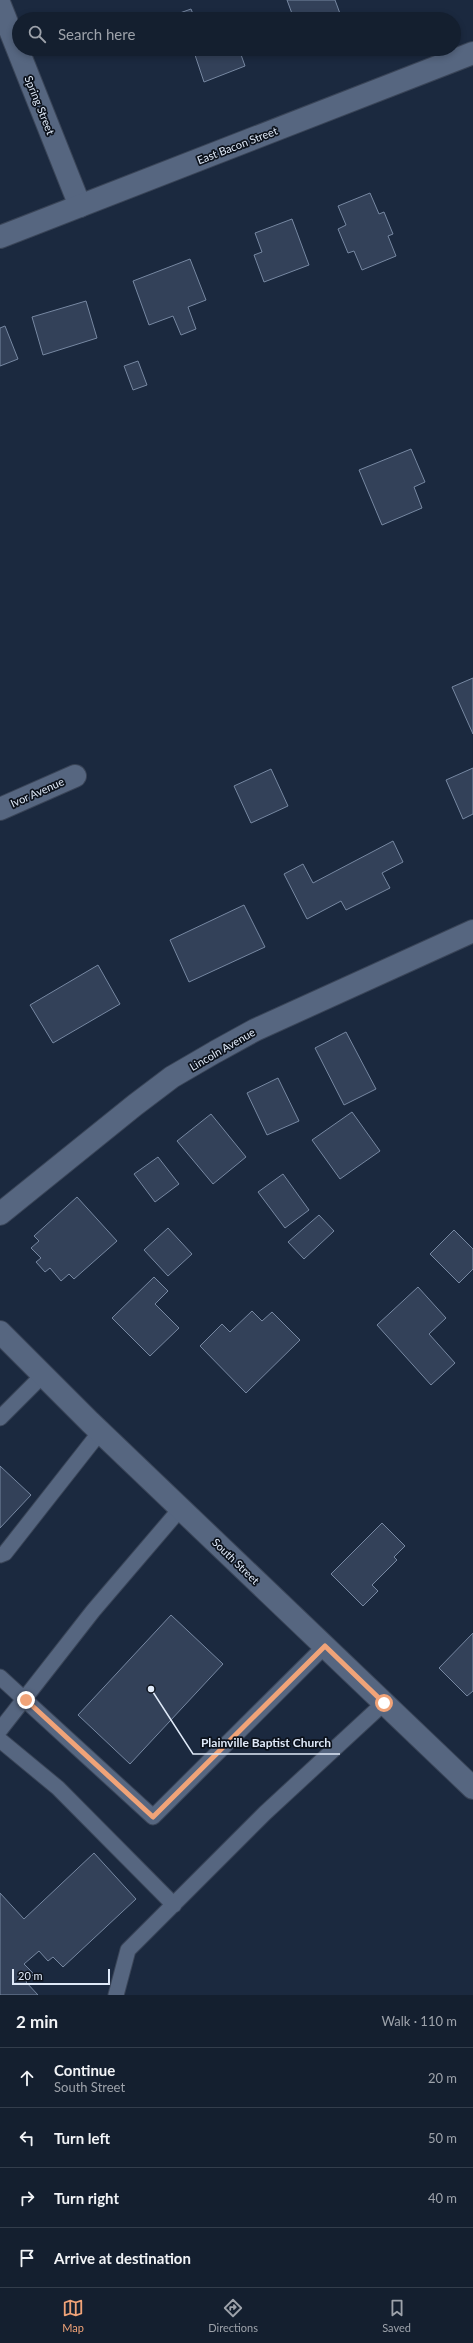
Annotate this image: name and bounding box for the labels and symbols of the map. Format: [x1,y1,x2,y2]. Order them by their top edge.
street label: Spring Street [22,74,58,136]
street label: East Bacon Street [195,124,279,166]
street label: Ivor Avenue [8,774,66,810]
street label: Lincoln Avenue [187,1025,257,1073]
street label: South Street [210,1535,262,1587]
route end [17,1691,35,1709]
route start [375,1694,393,1712]
callout: Plainville Baptist Church [193,1730,340,1754]
text: Plainville Baptist Church [201,1735,331,1750]
scale bar [12,1967,110,1986]

